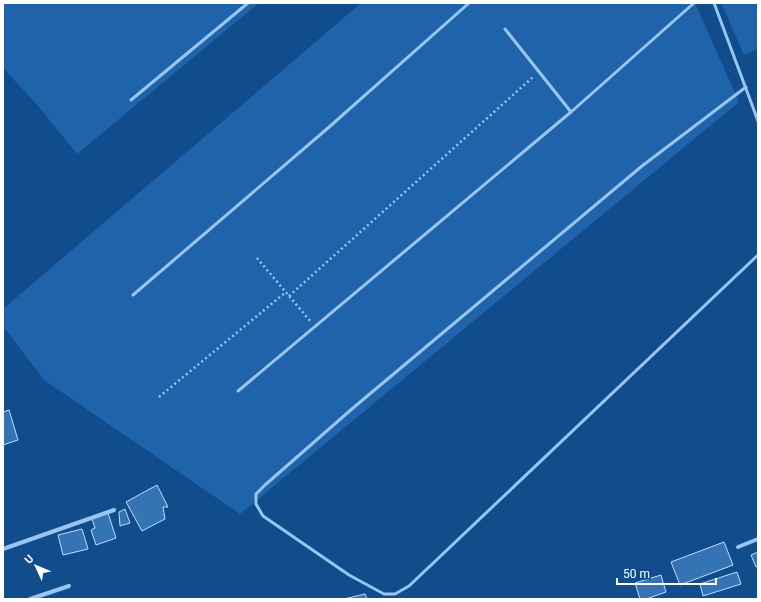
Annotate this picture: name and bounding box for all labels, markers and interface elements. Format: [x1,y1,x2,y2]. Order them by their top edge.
north arrow [16,546,56,586]
text: U [22,552,36,567]
scale bar [617,560,716,586]
text: 50 m [623,567,650,581]

